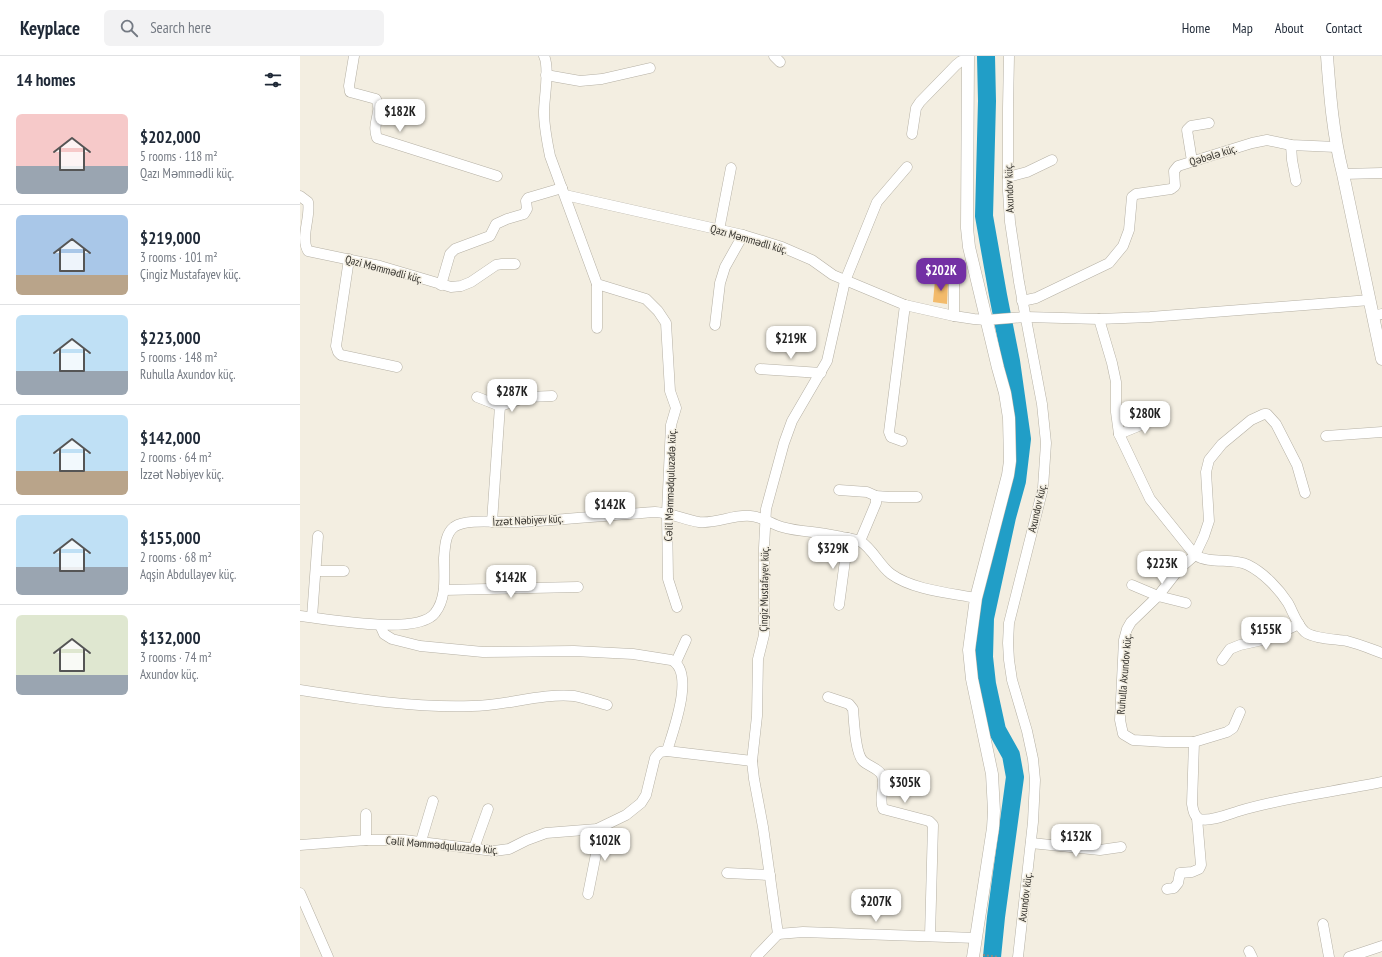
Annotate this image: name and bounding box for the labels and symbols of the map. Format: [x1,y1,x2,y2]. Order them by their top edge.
pin: $182K [372,99,428,133]
street label: Qəbələ küç. [1188,141,1239,169]
street label: Axundov küç. [1001,163,1017,213]
street label: Qazı Məmmədli küç. [709,221,789,257]
street label: Qazi Məmmədli küç. [344,252,424,286]
pin: $202K [913,258,969,292]
pin: $219K [763,326,819,360]
pin: $287K [484,379,540,413]
pin: $280K [1117,401,1173,435]
street label: Cəlil Məmmədquluzadə küç. [661,428,679,542]
street label: Axundov küç. [1025,482,1049,534]
pin: $142K [582,492,638,526]
street label: İzzət Nəbiyev küç. [492,511,564,529]
pin: $329K [805,536,861,570]
street label: Çingiz Mustafayev küç. [756,546,772,632]
pin: $223K [1134,551,1190,585]
pin: $142K [483,565,539,599]
pin: $155K [1238,617,1294,651]
street label: Ruhulla Axundov küç. [1114,633,1135,715]
pin: $305K [877,770,933,804]
pin: $132K [1048,824,1104,858]
pin: $102K [577,828,633,862]
street label: Cəlil Məmmədquluzadə küç. [385,833,499,857]
street label: Axundov küç. [1015,871,1035,922]
pin: $207K [848,889,904,923]

